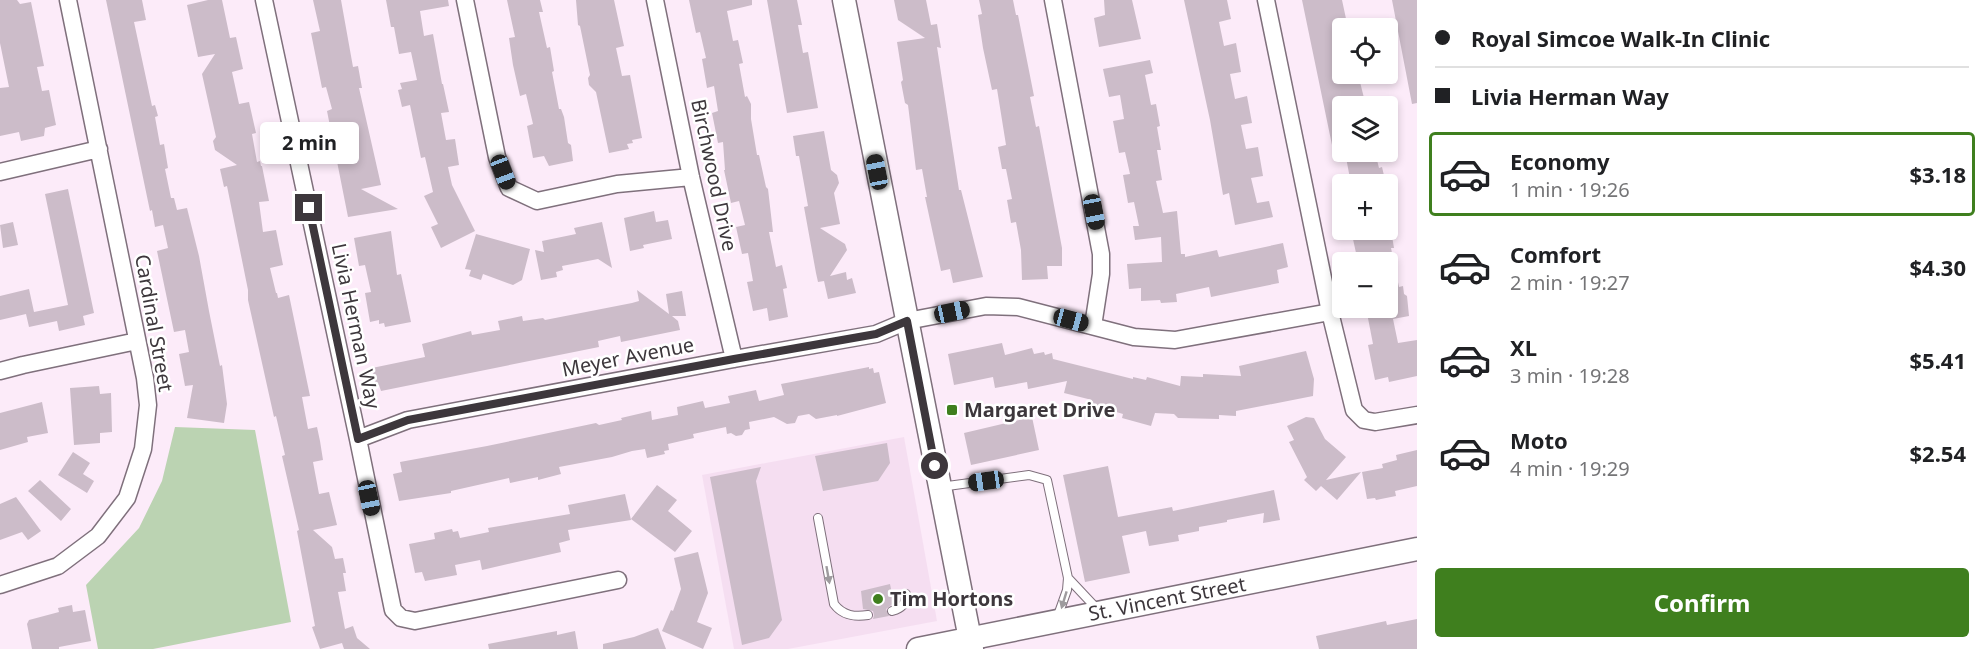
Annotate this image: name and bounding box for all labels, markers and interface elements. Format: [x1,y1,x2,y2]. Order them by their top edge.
map controls [1332,18,1398,318]
button: locate [1332,18,1398,84]
text: Royal Simcoe Walk-In Clinic [1471,23,1770,53]
text: Livia Herman Way [1471,81,1669,111]
street label: Birchwood Drive [685,96,744,253]
button: layers [1332,96,1398,162]
callout: 2 min [260,121,358,163]
text: 2 min [282,129,337,156]
text: Economy [1510,146,1609,176]
icon: car [1438,147,1492,201]
car [488,152,518,192]
car [865,153,889,191]
text: $3.18 [1909,159,1966,189]
button: + [1332,174,1398,240]
text: 1 min · 19:26 [1510,176,1630,203]
car [1082,193,1106,231]
route end [295,194,322,221]
text: Comfort [1510,239,1601,269]
icon: car [1438,240,1492,294]
street label: Livia Herman Way [326,241,387,412]
street label: Cardinal Street [129,252,180,394]
button: − [1332,252,1398,318]
text: $4.30 [1909,252,1966,282]
text: 2 min · 19:27 [1510,269,1630,296]
car [933,299,971,325]
car [1051,307,1091,333]
street label: Meyer Avenue [559,330,696,383]
text: XL [1510,332,1537,362]
icon: car [1438,333,1492,387]
text: $5.41 [1909,345,1966,375]
text: 3 min · 19:28 [1510,362,1630,389]
place label: Margaret Drive [964,396,1116,423]
marker: Margaret Drive [945,403,959,417]
text: Moto [1510,425,1568,455]
icon: car [1438,426,1492,480]
text: $2.54 [1909,438,1966,468]
route start [921,452,948,479]
text: 4 min · 19:29 [1510,455,1630,482]
car [967,470,1005,492]
car [356,479,382,517]
one-way arrow [824,566,833,585]
button: Confirm [1435,568,1969,637]
street label: St. Vincent Street [1086,570,1248,627]
place label: Tim Hortons [890,585,1013,612]
one-way arrow [1059,591,1068,609]
marker: Tim Hortons [871,592,885,606]

